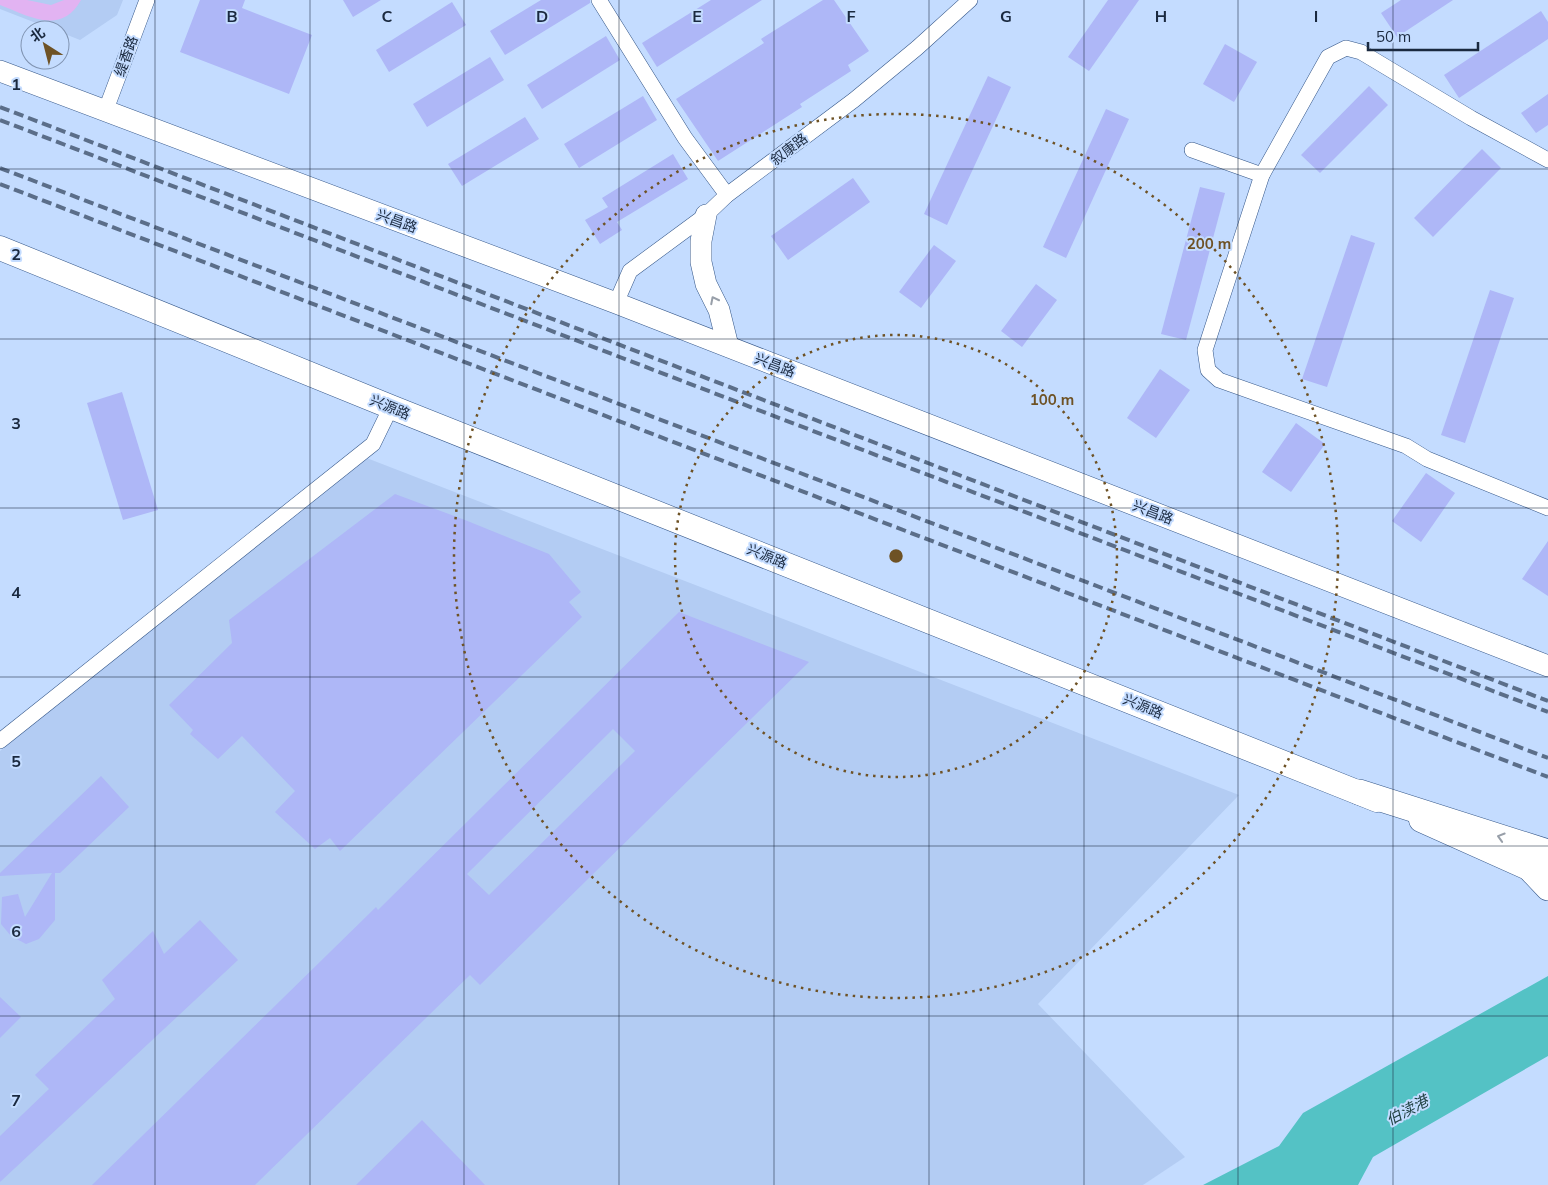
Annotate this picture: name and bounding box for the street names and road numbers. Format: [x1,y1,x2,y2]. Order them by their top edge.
street label: 缇香路 [110,33,142,79]
street label: 叙康路 [767,129,811,169]
street label: 兴昌路 [374,205,420,237]
street label: 兴昌路 [752,349,798,381]
street label: 兴源路 [367,391,413,423]
street label: 兴昌路 [1130,496,1176,528]
street label: 兴源路 [744,540,790,572]
street label: 兴源路 [1120,690,1166,722]

